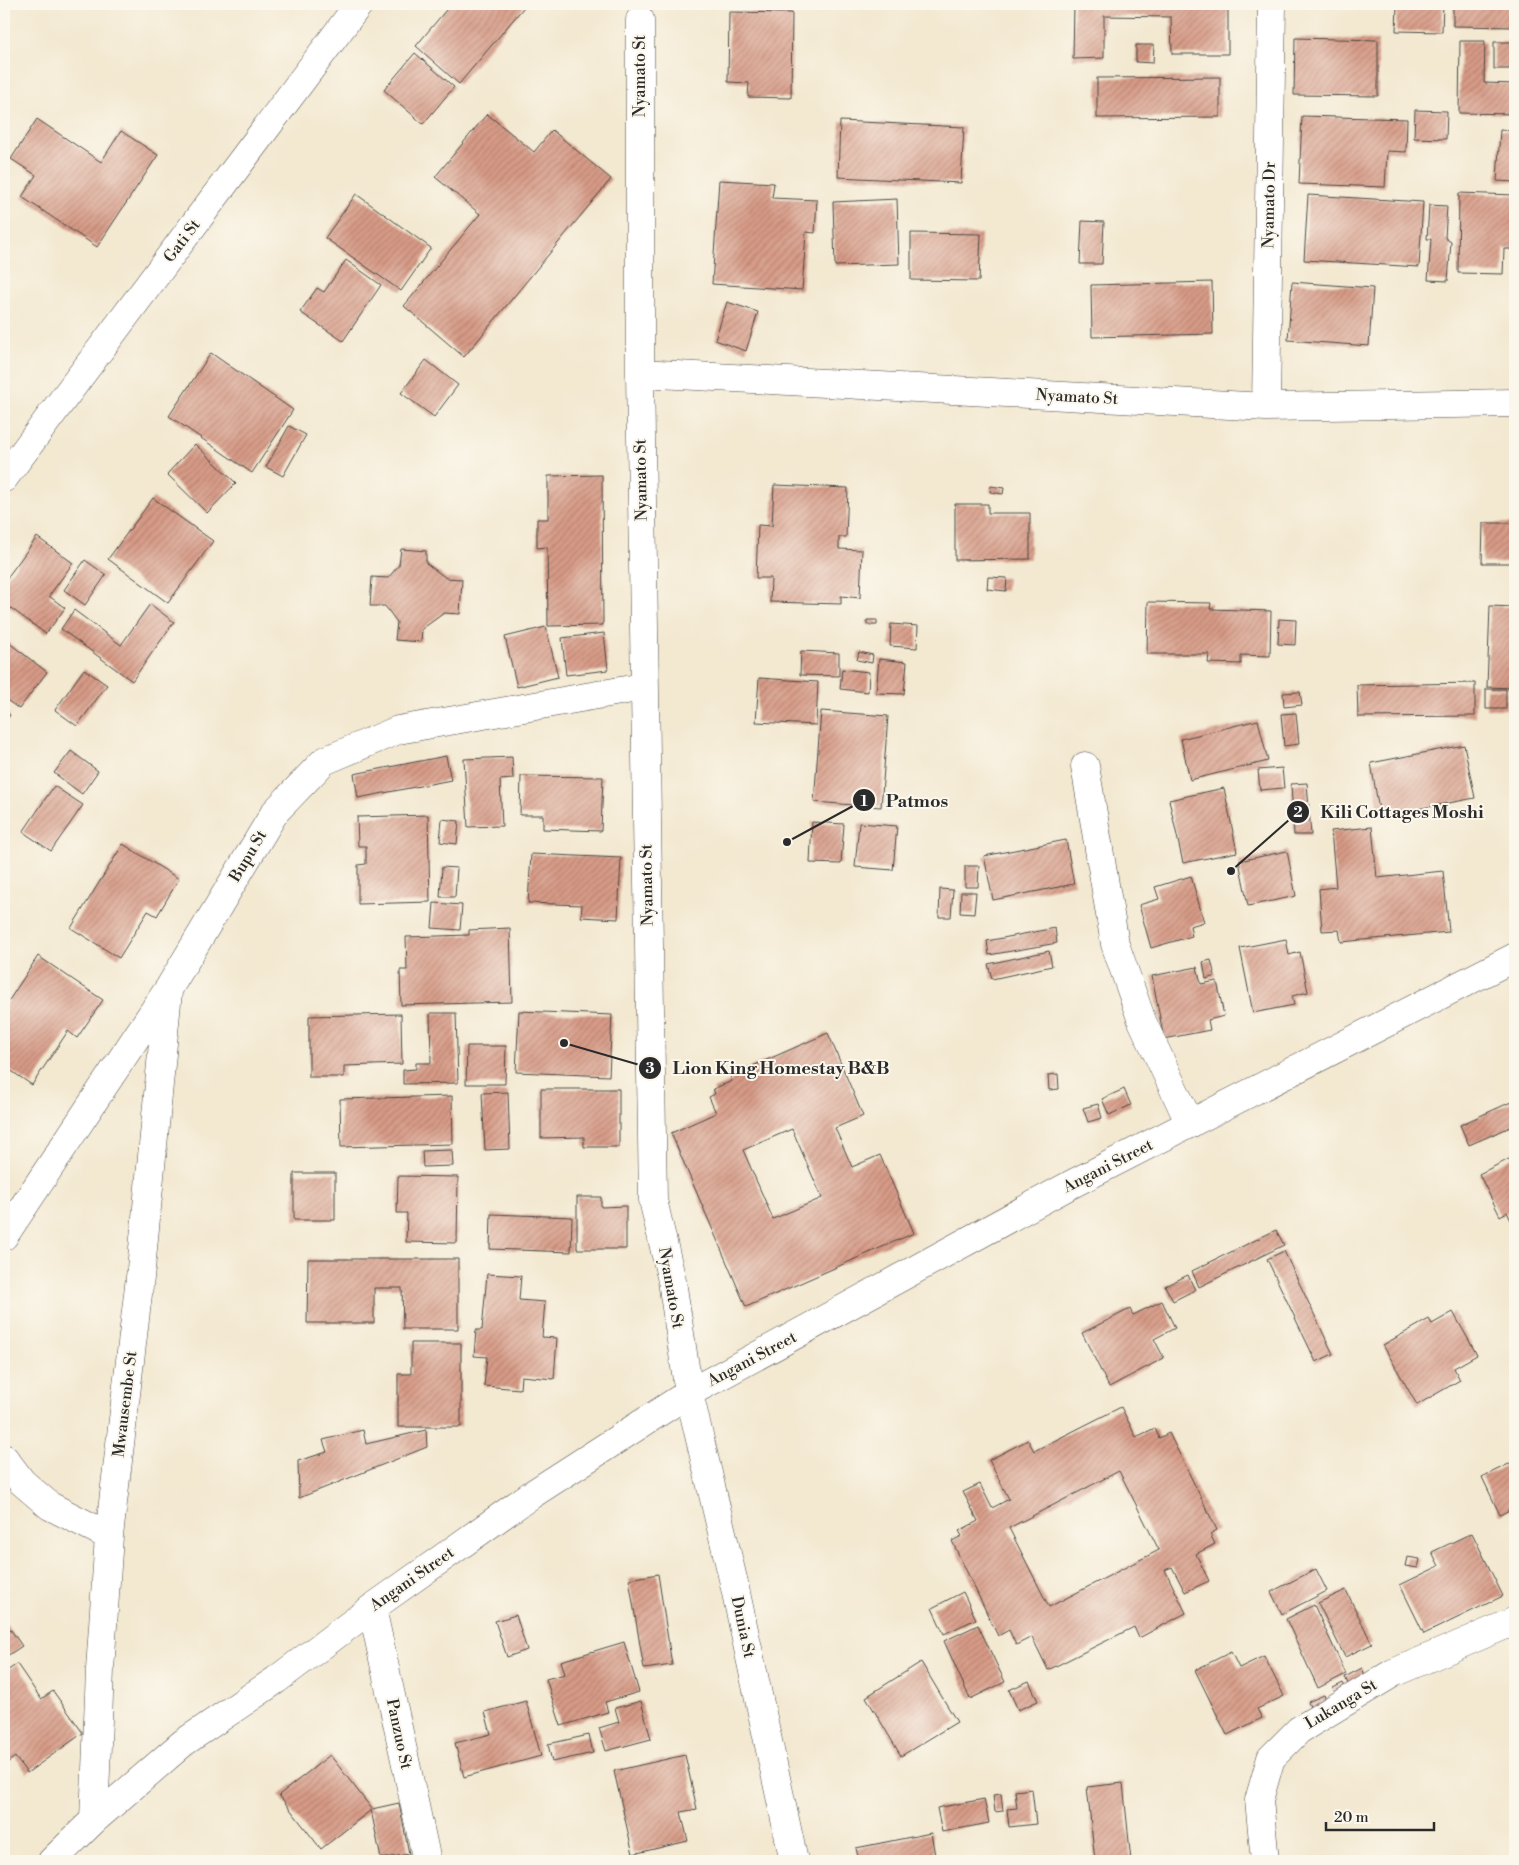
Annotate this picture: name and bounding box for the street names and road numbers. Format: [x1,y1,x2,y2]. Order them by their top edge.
street label: Nyamato St [630,34,650,117]
street label: Nyamato Dr [1258,161,1280,249]
street label: Gati St [159,215,205,267]
street label: Nyamato St [1035,385,1119,409]
street label: Nyamato St [630,438,652,521]
street label: Bupu St [224,826,271,886]
street label: Nyamato St [636,843,658,926]
street label: Angani Street [1059,1135,1157,1198]
street label: Nyamato St [654,1246,688,1331]
street label: Angani Street [703,1327,800,1391]
street label: Mwausembe St [109,1349,141,1458]
street label: Angani Street [365,1542,458,1616]
street label: Dunia St [727,1594,759,1660]
street label: Lukanga St [1301,1674,1381,1733]
street label: Panzuo St [382,1697,416,1771]

